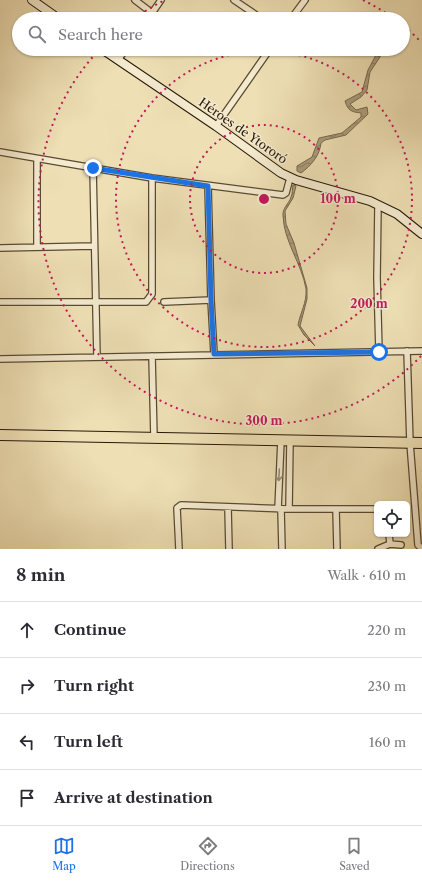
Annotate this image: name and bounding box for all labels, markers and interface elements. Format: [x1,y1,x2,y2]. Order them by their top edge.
search box [12,12,410,56]
icon: search [26,23,48,45]
text: Search here [58,25,143,44]
street label: Héroes de Ytororó [196,94,290,167]
route end [84,159,102,177]
text: 100 m [320,191,356,206]
centre of rings [257,192,271,206]
text: 200 m [350,296,388,311]
route start [370,343,388,361]
text: 300 m [245,413,283,428]
one-way arrow [276,468,283,481]
map controls [374,501,410,537]
button: locate [374,501,410,537]
text: 8 min [16,565,65,585]
text: Walk · 610 m [327,567,406,583]
icon: ahead [16,619,38,641]
text: Continue [54,620,126,639]
text: 220 m [367,622,406,638]
icon: right [16,675,38,697]
text: Turn right [54,676,134,695]
text: 230 m [368,678,406,694]
icon: left [16,731,38,753]
text: Turn left [54,732,123,751]
text: 160 m [369,734,406,750]
icon: arrive [16,787,38,809]
text: Arrive at destination [54,788,213,807]
tab: Map [52,835,76,873]
tab: Directions [180,835,235,873]
tab: Saved [339,835,370,873]

